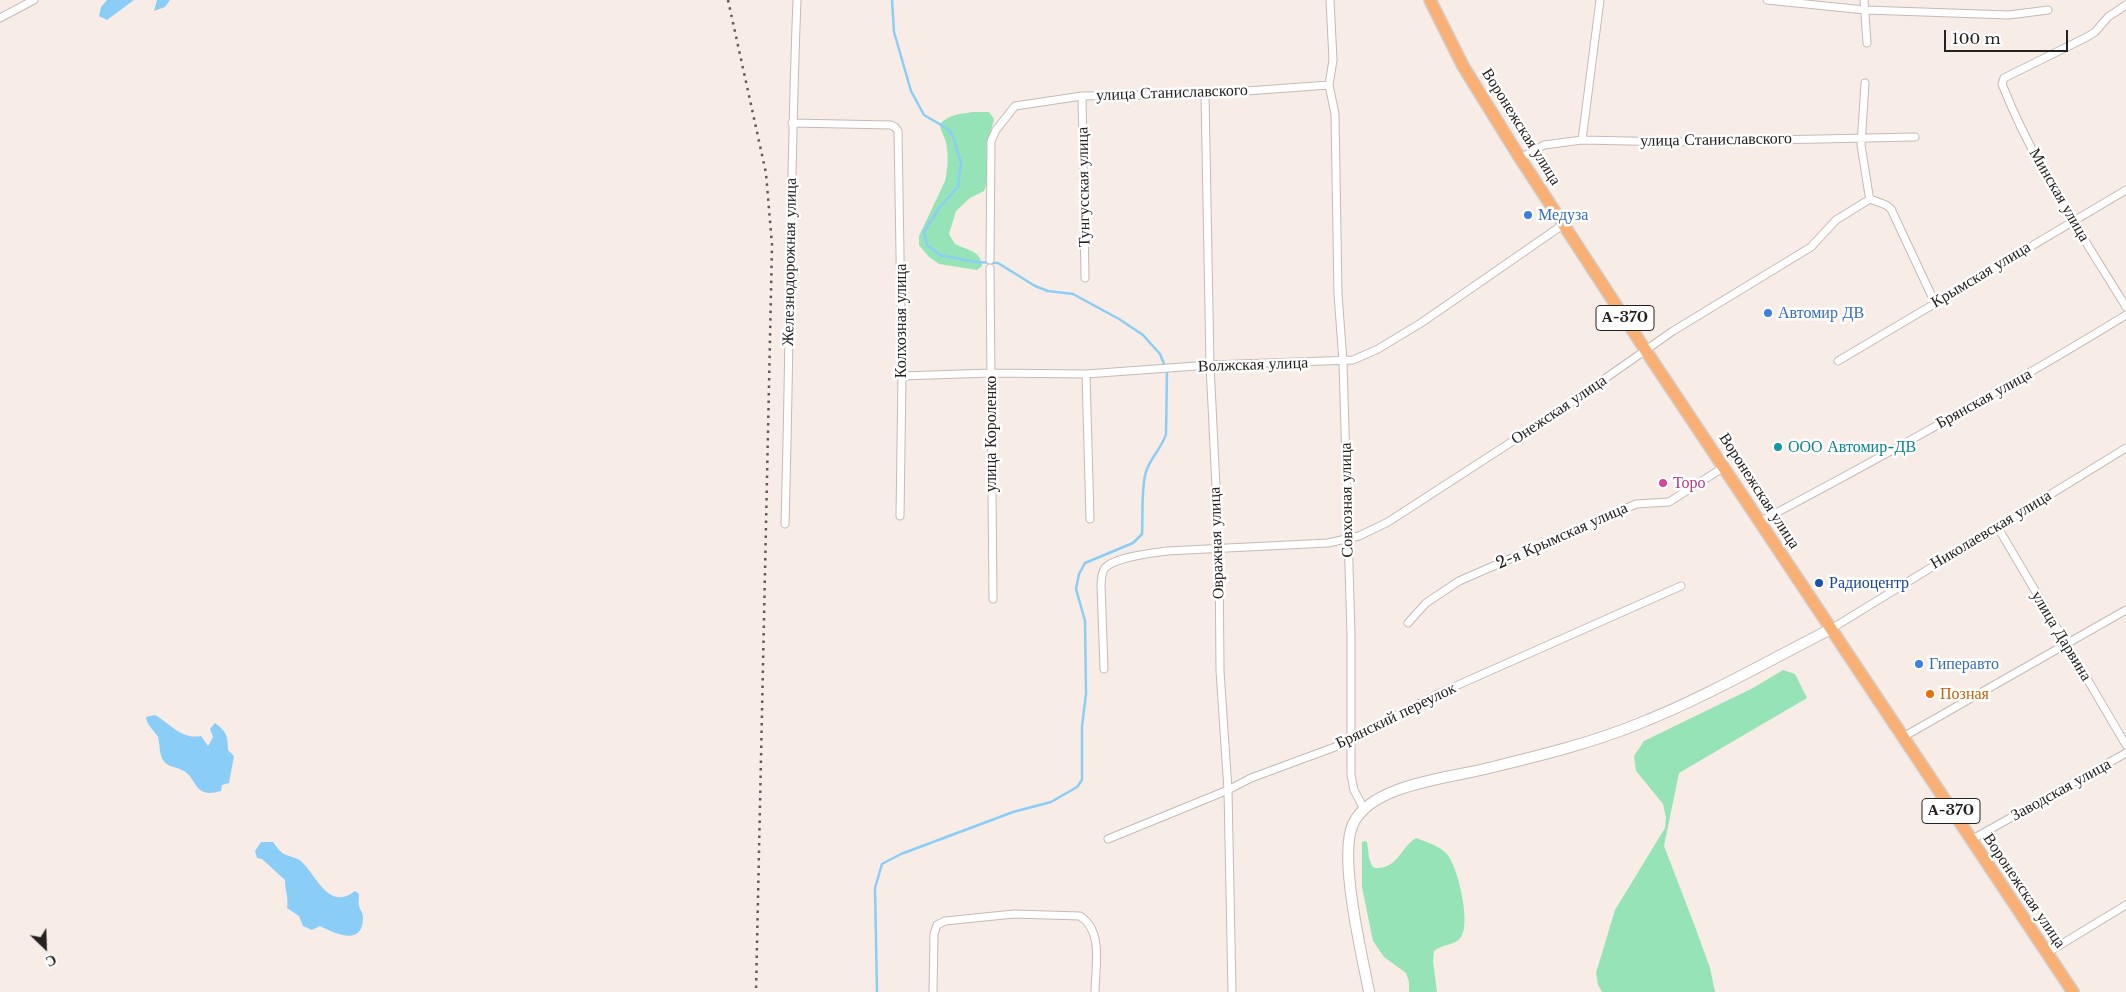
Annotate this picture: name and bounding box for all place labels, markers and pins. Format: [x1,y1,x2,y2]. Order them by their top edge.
place label: Медуза [1538,205,1588,225]
marker: Медуза [1522,209,1534,221]
place label: Автомир ДВ [1778,303,1864,323]
marker: Автомир ДВ [1762,307,1774,319]
place label: ООО Автомир-ДВ [1788,437,1916,457]
marker: ООО Автомир-ДВ [1772,441,1784,453]
place label: Торо [1673,473,1706,493]
marker: Торо [1657,477,1669,489]
place label: Радиоцентр [1829,573,1909,593]
marker: Радиоцентр [1813,577,1825,589]
place label: Гиперавто [1929,654,1999,674]
marker: Гиперавто [1913,658,1925,670]
place label: Позная [1940,684,1989,704]
marker: Позная [1924,688,1936,700]

